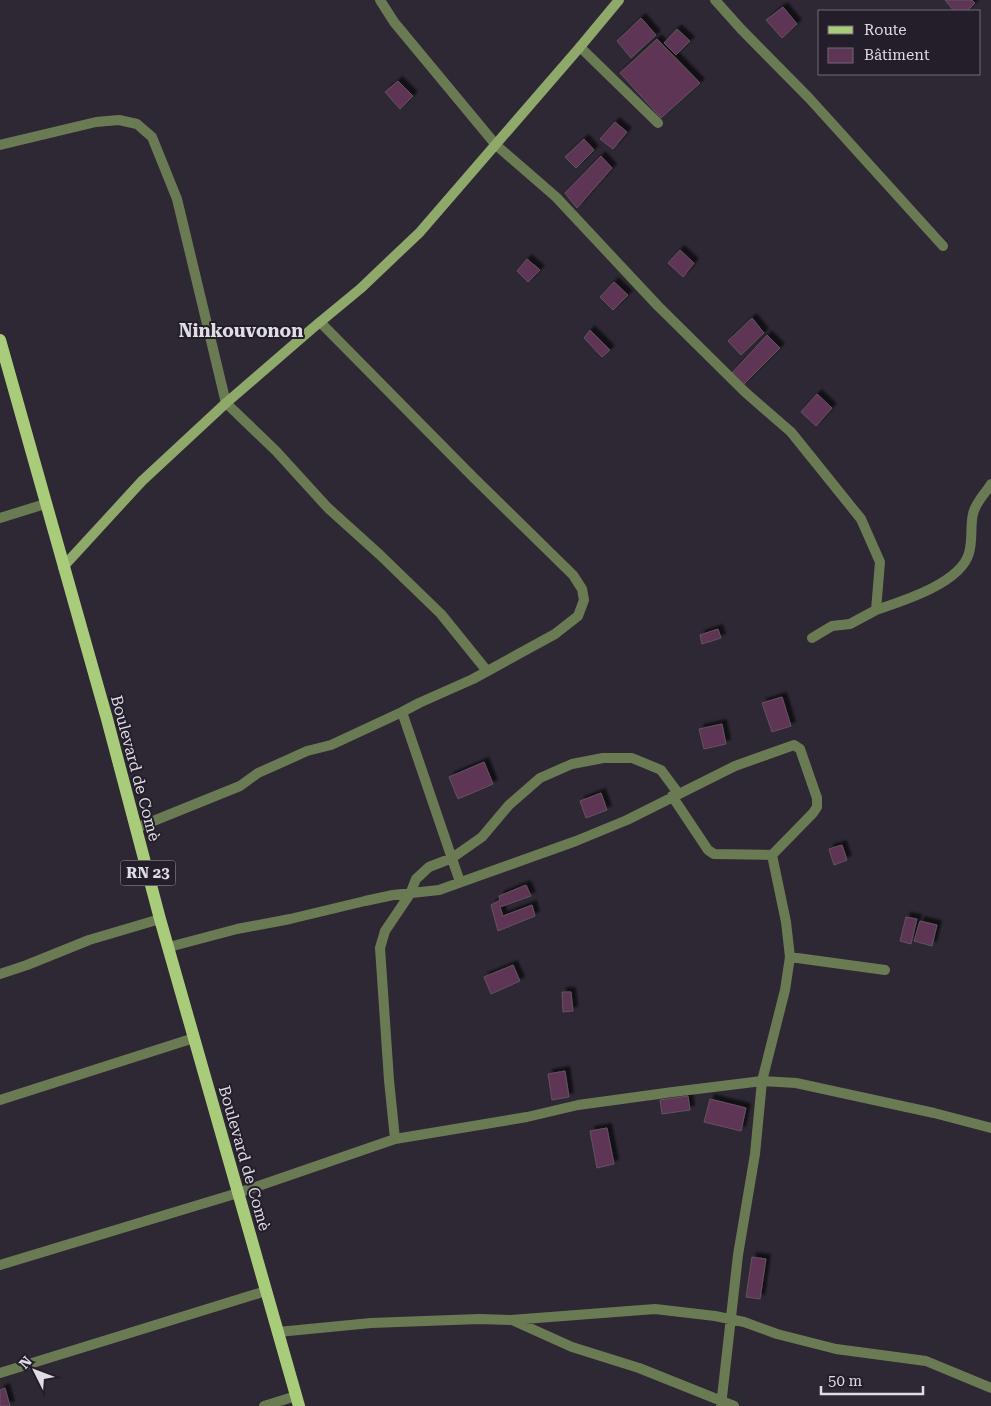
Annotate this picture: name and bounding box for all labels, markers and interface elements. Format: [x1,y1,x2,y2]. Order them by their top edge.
legend [818,10,981,75]
text: Route [864,21,906,39]
text: Bâtiment [864,46,930,64]
district label: Ninkouvonon [179,320,303,341]
street label: Boulevard de Comè [107,693,164,843]
road number: RN 23 [120,860,176,886]
street label: Boulevard de Comè [215,1083,274,1233]
north arrow [10,1346,60,1396]
text: N [16,1353,35,1372]
scale bar [821,1364,924,1396]
text: 50 m [828,1372,863,1390]

